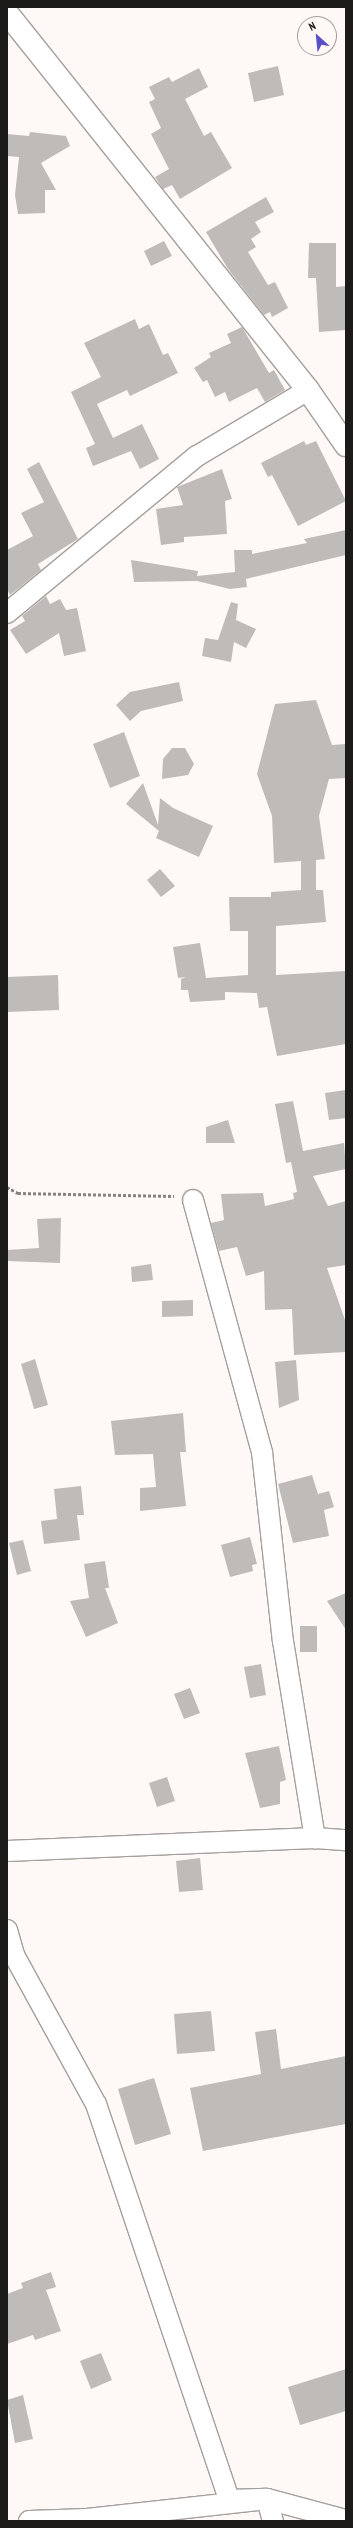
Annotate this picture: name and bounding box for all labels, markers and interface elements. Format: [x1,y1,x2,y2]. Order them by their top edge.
north arrow [297,16,337,56]
text: N [306,19,318,34]

